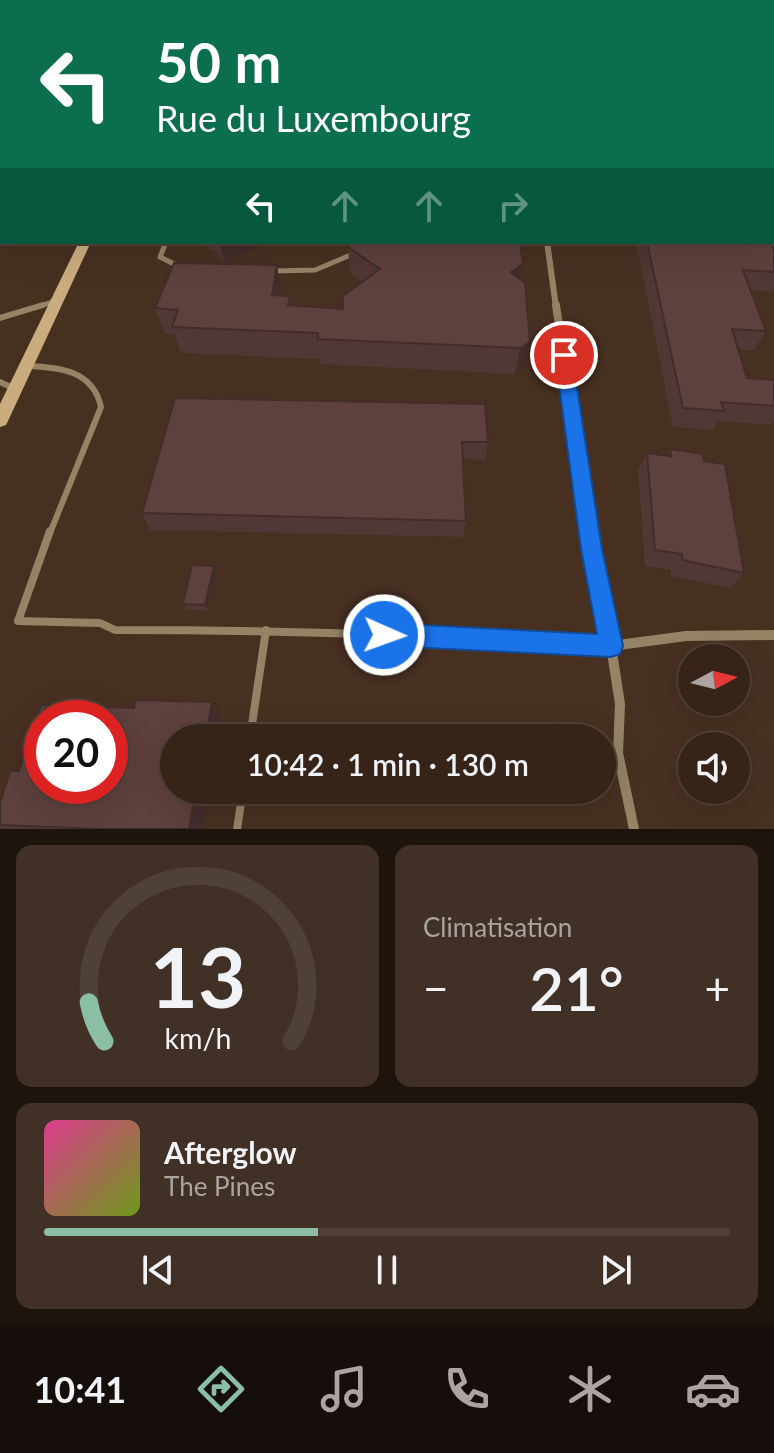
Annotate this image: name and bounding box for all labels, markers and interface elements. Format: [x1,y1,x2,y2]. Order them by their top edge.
text: 50 m [156,28,281,95]
icon: left [24,32,128,136]
text: Rue du Luxembourg [156,96,471,140]
icon: left [239,184,283,228]
icon: ahead [323,184,367,228]
icon: ahead [407,184,451,228]
icon: right [491,184,535,228]
pin [530,321,598,389]
icon: arrive [542,333,586,377]
position arrow [342,593,426,677]
north arrow [678,644,750,716]
map controls [678,644,750,804]
speed limit sign: 20 [24,700,128,804]
button: sound [678,732,750,804]
text: 10:42 · 1 min · 130 m [247,746,529,782]
text: Climatisation [423,911,572,943]
text: 13 [149,926,246,1026]
text: 21° [529,952,624,1024]
text: − [423,962,449,1014]
text: + [704,962,730,1014]
text: km/h [164,1021,231,1055]
text: Afterglow [164,1134,297,1170]
text: The Pines [164,1170,275,1202]
icon: previous [136,1248,180,1292]
icon: pause [365,1248,409,1292]
icon: next [594,1248,638,1292]
icon: directions [193,1361,249,1417]
icon: music [316,1361,372,1417]
icon: phone [439,1361,495,1417]
icon: climate [562,1361,618,1417]
icon: car [685,1361,741,1417]
text: 10:41 [33,1367,126,1411]

